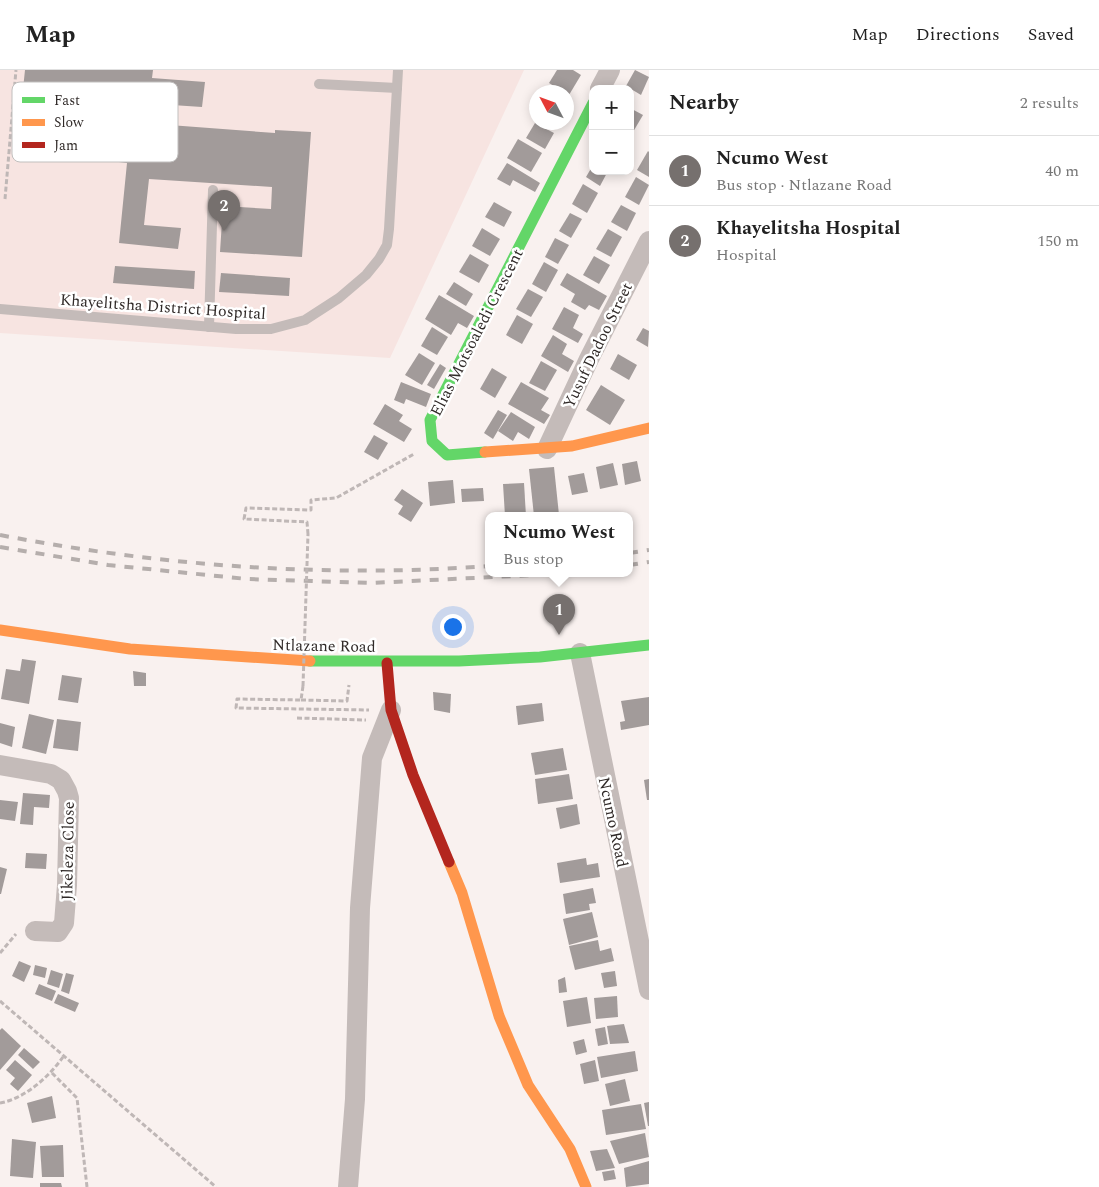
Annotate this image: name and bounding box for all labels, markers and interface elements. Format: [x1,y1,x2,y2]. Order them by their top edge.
text: Map [25,17,75,53]
text: Map [852,21,888,48]
text: Directions [916,21,1000,48]
text: Saved [1028,21,1074,48]
legend [12,82,178,162]
north arrow [529,85,574,130]
map controls [589,85,634,175]
button: + [589,85,634,130]
text: Nearby [669,87,739,119]
text: Fast [54,90,80,111]
text: 2 results [1020,91,1079,115]
text: Slow [54,112,84,133]
button: − [589,130,634,175]
text: Jam [54,135,78,156]
text: Ncumo West [716,144,828,173]
text: 1 [681,159,689,183]
text: 40 m [1045,159,1079,183]
text: Bus stop · Ntlazane Road [716,173,892,197]
pin: 2 [208,190,240,231]
text: Khayelitsha Hospital [716,214,900,243]
text: 2 [681,229,689,253]
text: 150 m [1037,229,1079,253]
text: Hospital [716,243,777,267]
street label: Elias Motsoaledi Crescent [424,244,530,420]
street label: Yusuf Dadoo Street [557,278,639,413]
street label: Khayelitsha District Hospital [59,288,267,326]
popup [485,512,633,577]
text: Ncumo West [503,518,615,547]
text: Bus stop [503,547,563,571]
pin: 1 [543,594,575,635]
your location [440,614,466,640]
street label: Ntlazane Road [272,633,376,659]
street label: Ncumo Road [592,775,634,870]
street label: Jikeleza Close [55,801,81,901]

